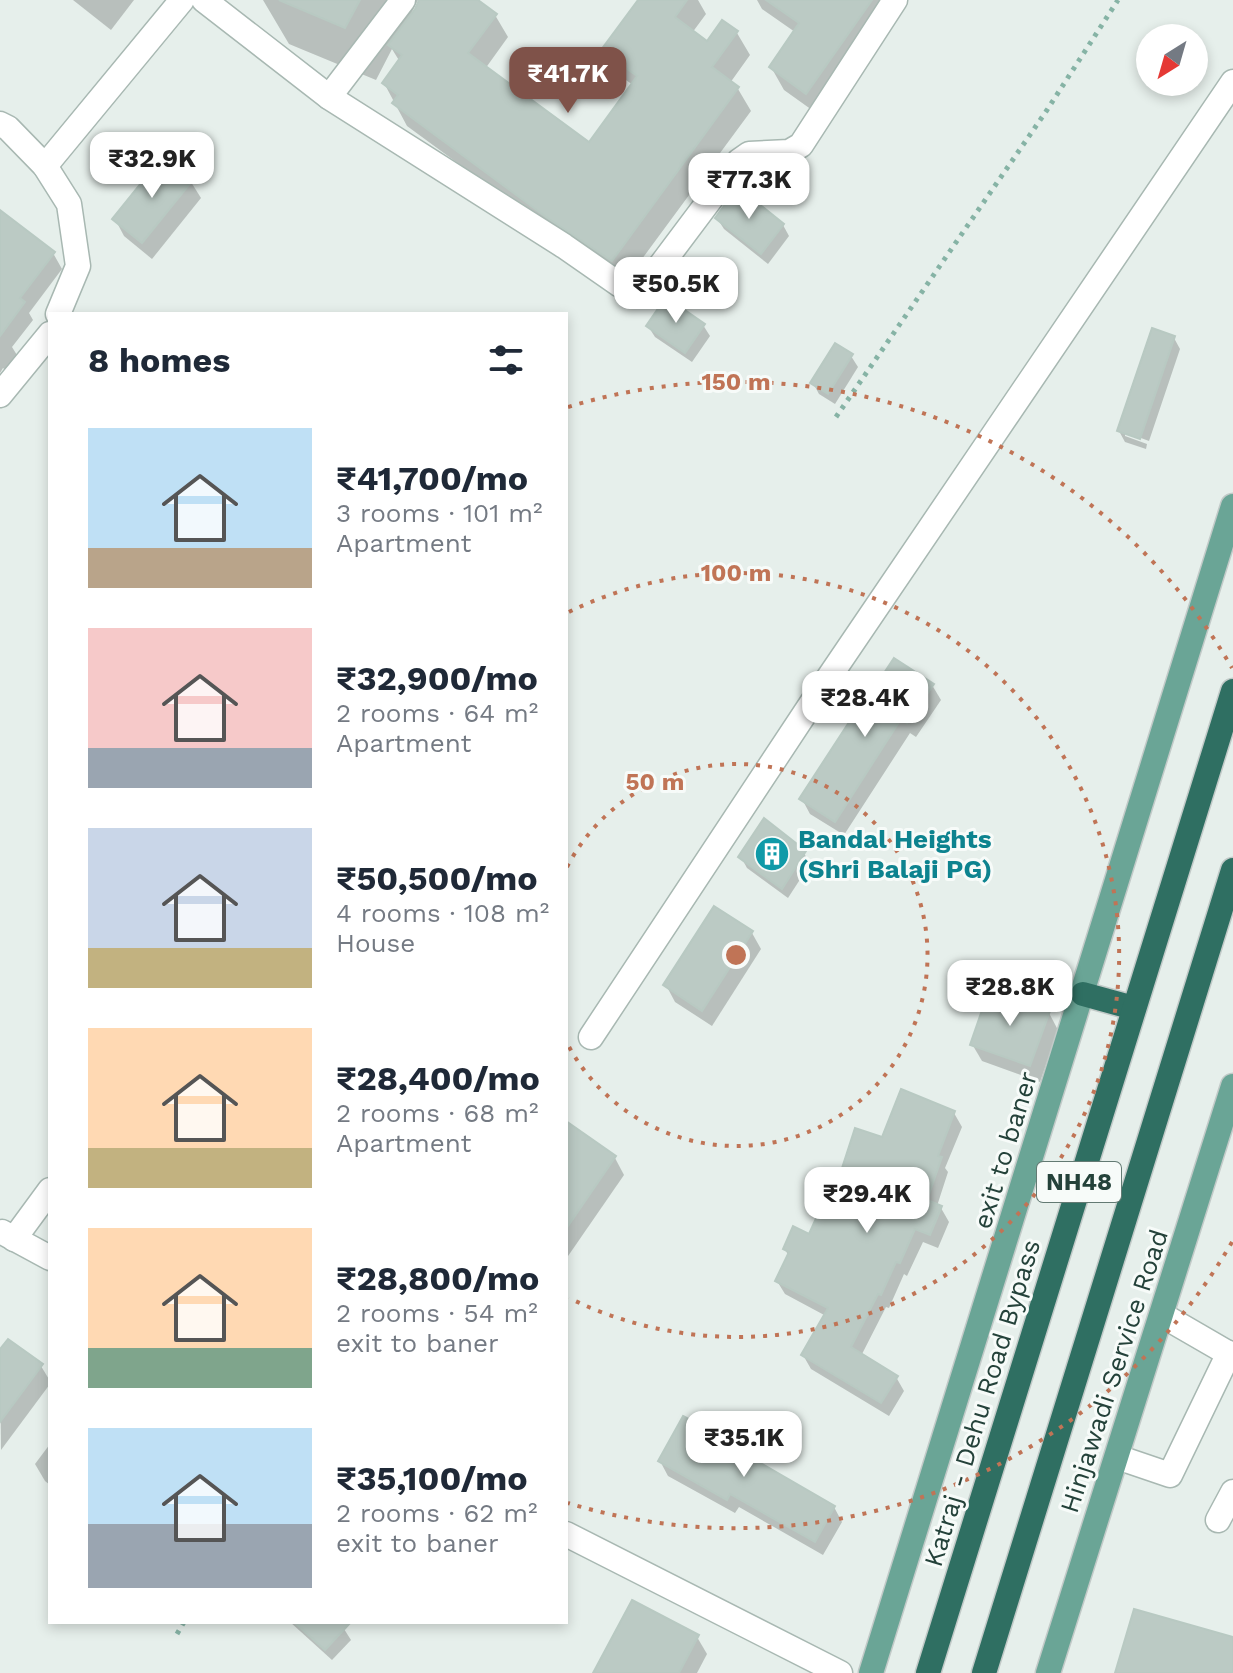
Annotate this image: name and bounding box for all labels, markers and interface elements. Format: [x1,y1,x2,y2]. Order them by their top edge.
north arrow [1136,24,1208,96]
map controls [1136,24,1208,96]
pin: ₹41.7K [503,47,633,115]
text: ₹41.7K [527,58,609,88]
pin: ₹32.9K [87,132,217,200]
text: ₹32.9K [108,143,196,173]
pin: ₹77.3K [684,153,814,221]
text: ₹77.3K [706,164,792,194]
pin: ₹50.5K [611,257,741,325]
text: ₹50.5K [632,268,720,298]
icon: filters [484,338,528,382]
text: 8 homes [88,340,230,380]
text: 150 m [701,368,771,396]
text: ₹41,700/mo [336,458,528,498]
icon: home [152,460,248,556]
text: 3 rooms · 101 m² [336,498,543,528]
text: Apartment [336,528,472,558]
text: 100 m [701,559,771,587]
text: ₹32,900/mo [336,658,538,698]
icon: home [152,660,248,756]
pin: ₹28.4K [800,671,930,739]
text: ₹28.4K [820,682,910,712]
text: 2 rooms · 64 m² [336,698,538,728]
text: Apartment [336,728,472,758]
text: 50 m [626,768,684,796]
place label: Bandal Heights (Shri Balaji PG) [798,824,992,884]
building icon: Bandal Heights (Shri Balaji PG) [753,835,791,873]
text: ₹50,500/mo [336,858,538,898]
icon: home [152,860,248,956]
text: 4 rooms · 108 m² [336,898,549,928]
text: House [336,928,415,958]
centre of rings [722,941,750,969]
pin: ₹28.8K [945,960,1075,1028]
text: ₹28.8K [965,971,1055,1001]
text: ₹28,400/mo [336,1058,540,1098]
icon: home [152,1060,248,1156]
street label: exit to baner [967,1068,1043,1232]
text: 2 rooms · 68 m² [336,1098,538,1128]
text: Apartment [336,1128,472,1158]
road number: NH48 [1037,1162,1121,1202]
pin: ₹29.4K [802,1167,932,1235]
text: ₹29.4K [822,1178,912,1208]
street label: Hinjawadi Service Road [1054,1225,1174,1517]
street label: Katraj - Dehu Road Bypass [918,1236,1046,1570]
text: ₹28,800/mo [336,1258,539,1298]
icon: home [152,1260,248,1356]
text: 2 rooms · 54 m² [336,1298,538,1328]
text: exit to baner [336,1328,499,1358]
pin: ₹35.1K [679,1411,809,1479]
text: ₹35.1K [704,1422,784,1452]
text: ₹35,100/mo [336,1458,528,1498]
icon: home [152,1460,248,1556]
text: 2 rooms · 62 m² [336,1498,538,1528]
text: exit to baner [336,1528,499,1558]

